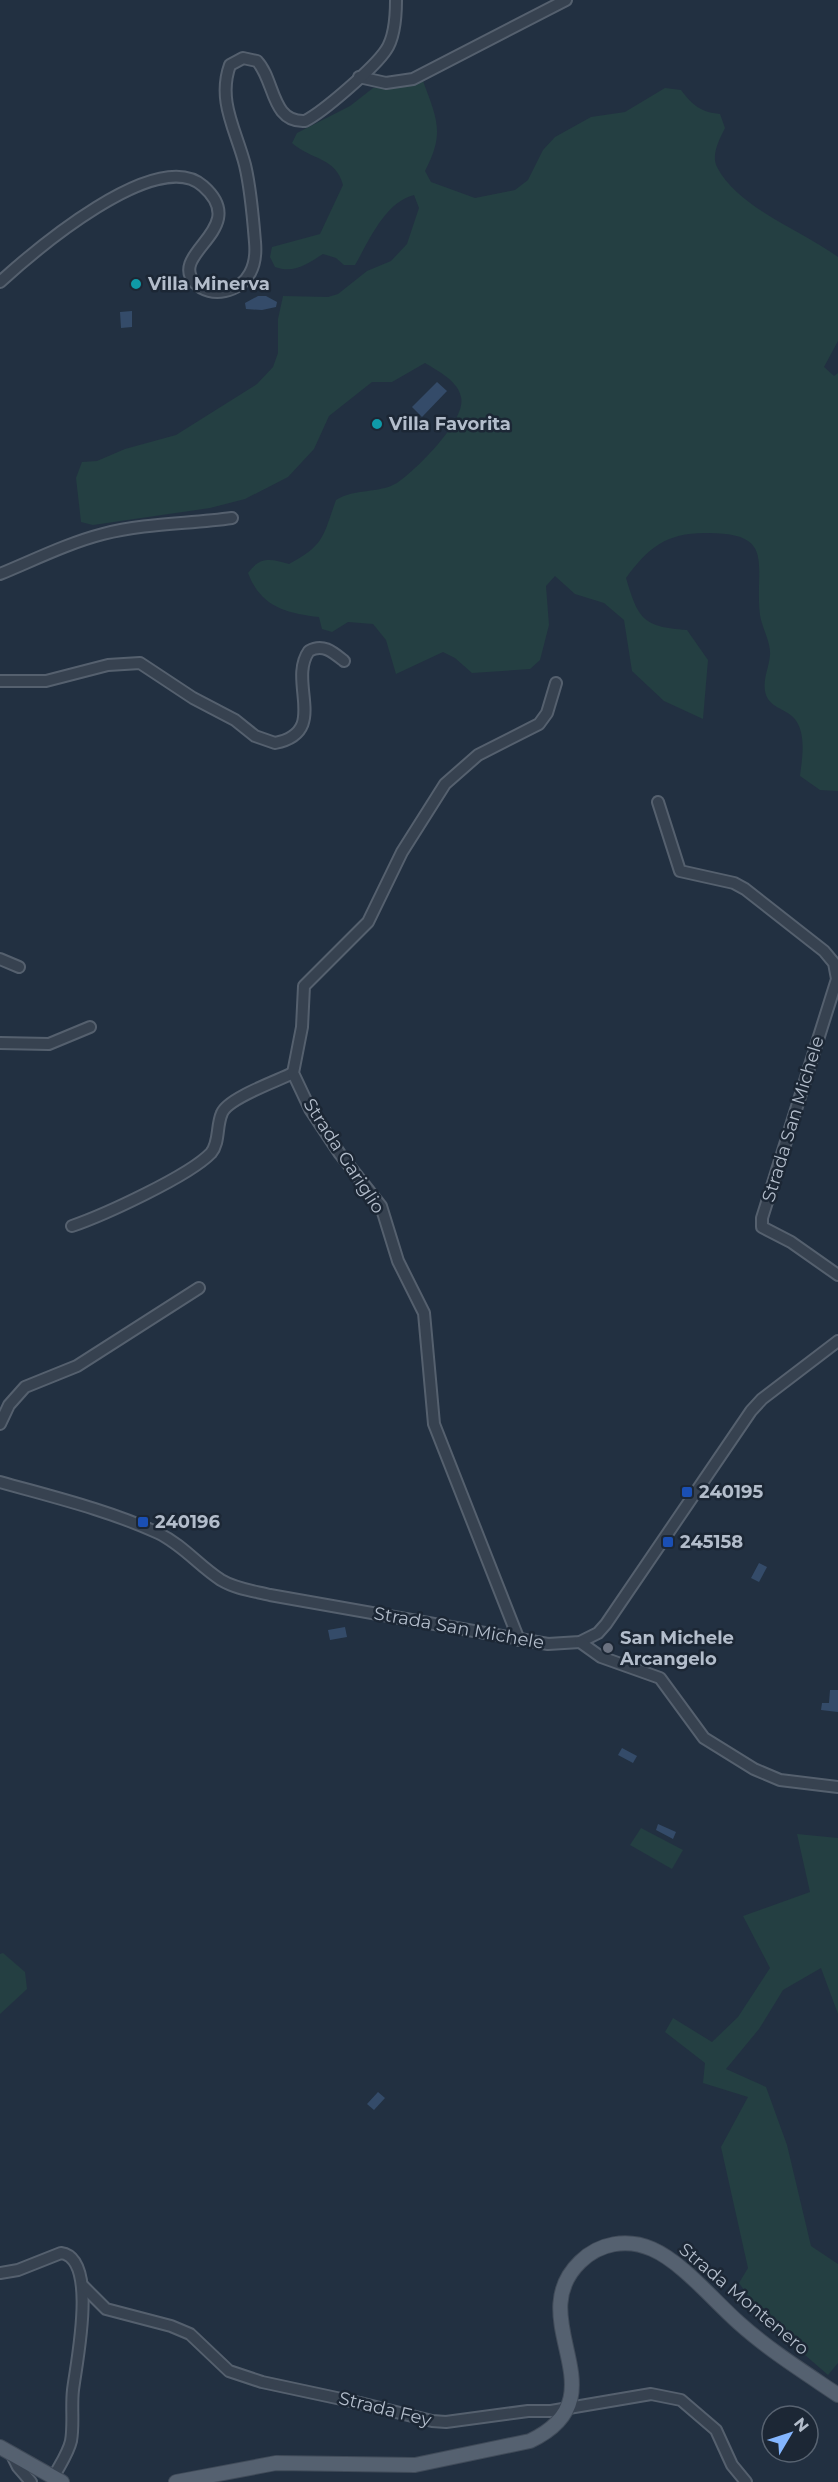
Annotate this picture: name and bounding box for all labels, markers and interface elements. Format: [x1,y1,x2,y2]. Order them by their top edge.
place label: Villa Minerva [147,273,270,295]
marker: Villa Minerva [129,277,143,291]
place label: Villa Favorita [388,413,511,435]
marker: Villa Favorita [370,417,384,431]
street label: Strada San Michele [757,1033,829,1205]
street label: Strada Gariglio [299,1094,389,1218]
place label: 240195 [699,1481,764,1503]
marker: 240195 [680,1485,694,1499]
place label: 240196 [155,1511,221,1533]
marker: 240196 [136,1515,150,1529]
place label: 245158 [680,1531,743,1553]
marker: 245158 [661,1535,675,1549]
street label: Strada San Michele [372,1602,546,1654]
place label: San Michele Arcangelo [619,1627,734,1670]
marker: San Michele Arcangelo [601,1641,615,1655]
street label: Strada Montenero [675,2238,813,2360]
street label: Strada Fey [336,2387,434,2431]
north arrow [760,2404,820,2464]
text: N [790,2414,813,2436]

